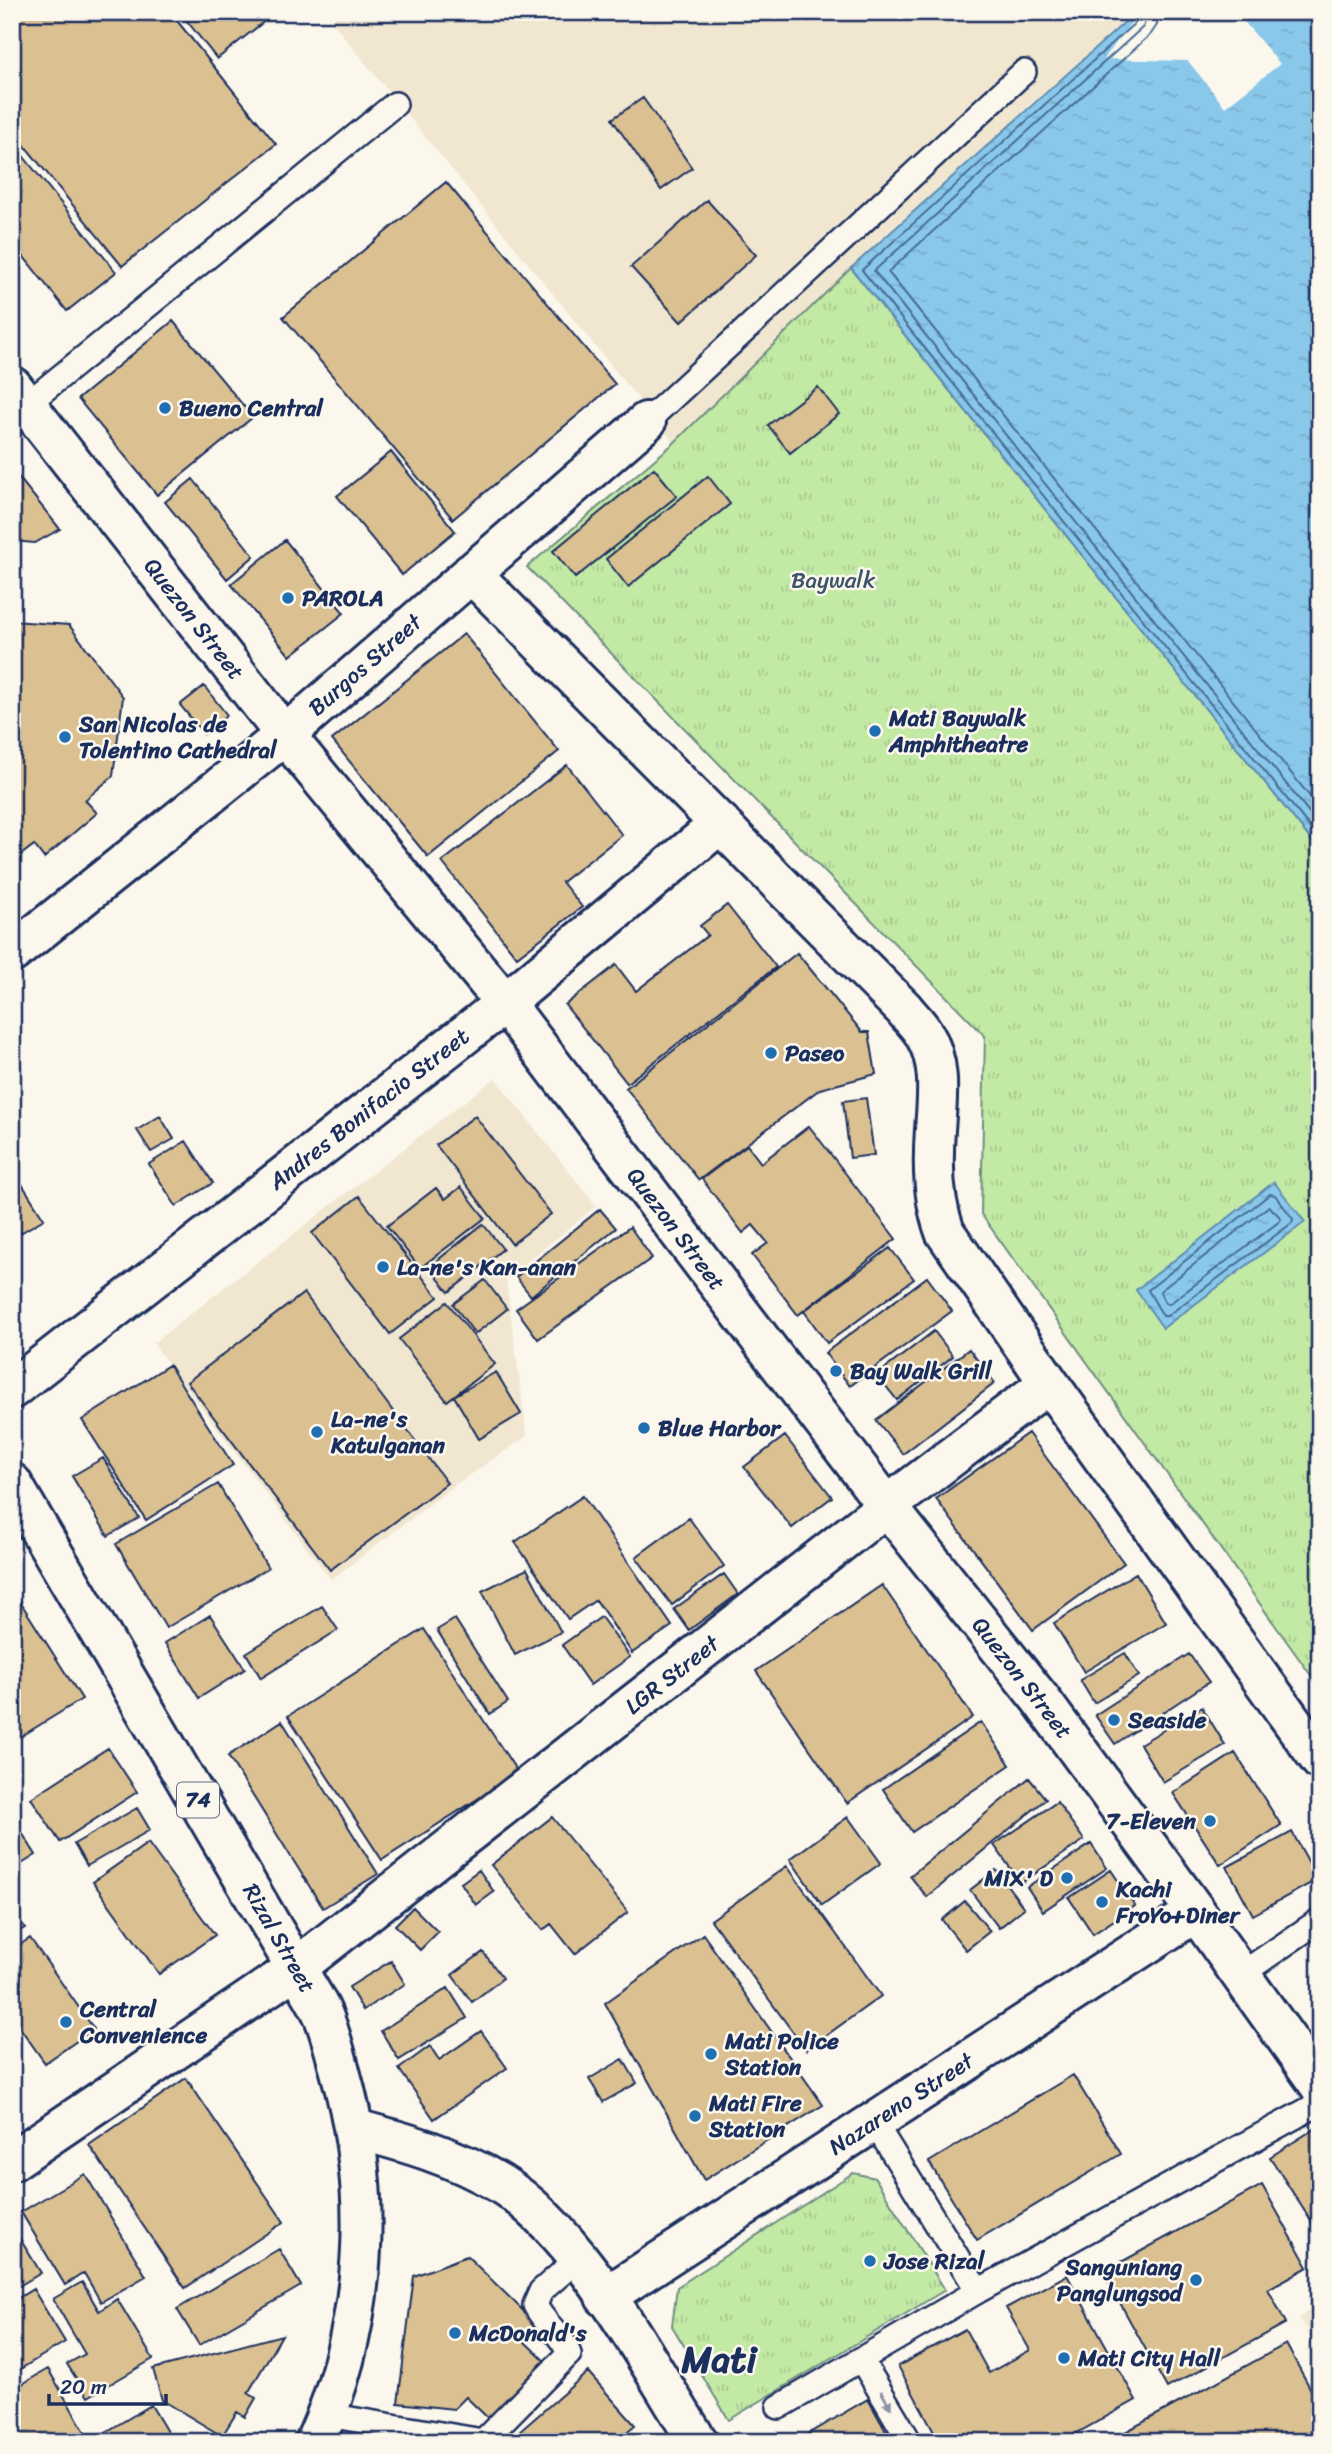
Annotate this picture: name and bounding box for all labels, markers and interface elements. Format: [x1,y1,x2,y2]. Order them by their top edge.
place label: Bueno Central [179,388,324,429]
marker: Bueno Central [157,400,173,416]
street label: Quezon Street [133,549,255,689]
park label: Baywalk [791,560,876,601]
place label: PAROLA [302,578,383,619]
marker: PAROLA [280,590,296,606]
street label: Burgos Street [298,602,433,727]
place label: Mati Baywalk Amphitheatre [888,698,1028,765]
place label: San Nicolas de Tolentino Cathedral [78,704,278,771]
marker: Mati Baywalk Amphitheatre [867,723,883,739]
marker: San Nicolas de Tolentino Cathedral [57,729,73,745]
street label: Andres Bonifacio Street [258,1017,479,1202]
place label: Paseo [785,1033,845,1074]
marker: Paseo [763,1045,779,1061]
street label: Quezon Street [616,1158,736,1300]
place label: La-ne's Kan-anan [397,1247,576,1288]
marker: La-ne's Kan-anan [375,1259,391,1275]
place label: Bay Walk Grill [850,1351,993,1392]
marker: Bay Walk Grill [828,1363,844,1379]
place label: La-ne's Katulganan [330,1399,446,1466]
place label: Blue Harbor [658,1408,782,1449]
marker: Blue Harbor [636,1420,652,1436]
marker: La-ne's Katulganan [309,1424,325,1440]
street label: Quezon Street [961,1608,1083,1748]
street label: LGR Street [615,1623,730,1725]
place label: Seaside [1127,1700,1207,1741]
marker: Seaside [1106,1712,1122,1728]
road number: 74 [177,1783,219,1818]
place label: 7-Eleven [1106,1801,1197,1842]
marker: 7-Eleven [1202,1813,1218,1829]
place label: MiX' D [983,1858,1053,1899]
place label: Kachi FroYo+Diner [1115,1869,1242,1936]
marker: MiX' D [1059,1870,1075,1886]
street label: Rizal Street [231,1875,327,2001]
marker: Kachi FroYo+Diner [1094,1894,1110,1910]
place label: Central Convenience [79,1989,207,2056]
marker: Central Convenience [58,2014,74,2030]
place label: Mati Police Station [724,2021,839,2088]
street label: Nazareno Street [820,2040,984,2167]
marker: Mati Police Station [703,2046,719,2062]
place label: Mati Fire Station [708,2083,802,2150]
marker: Mati Fire Station [687,2108,703,2124]
place label: Jose Rizal [882,2241,986,2282]
place label: Sanguniang Panglungsod [1057,2247,1184,2314]
marker: Jose Rizal [862,2253,878,2269]
marker: Sanguniang Panglungsod [1188,2272,1204,2288]
place label: McDonald's [468,2313,587,2354]
marker: McDonald's [447,2325,463,2341]
district label: Mati [680,2327,758,2392]
place label: Mati City Hall [1077,2338,1222,2379]
marker: Mati City Hall [1056,2350,1072,2366]
scale bar [49,2363,166,2407]
text: 20 m [60,2368,107,2406]
one-way arrow [879,2391,892,2410]

